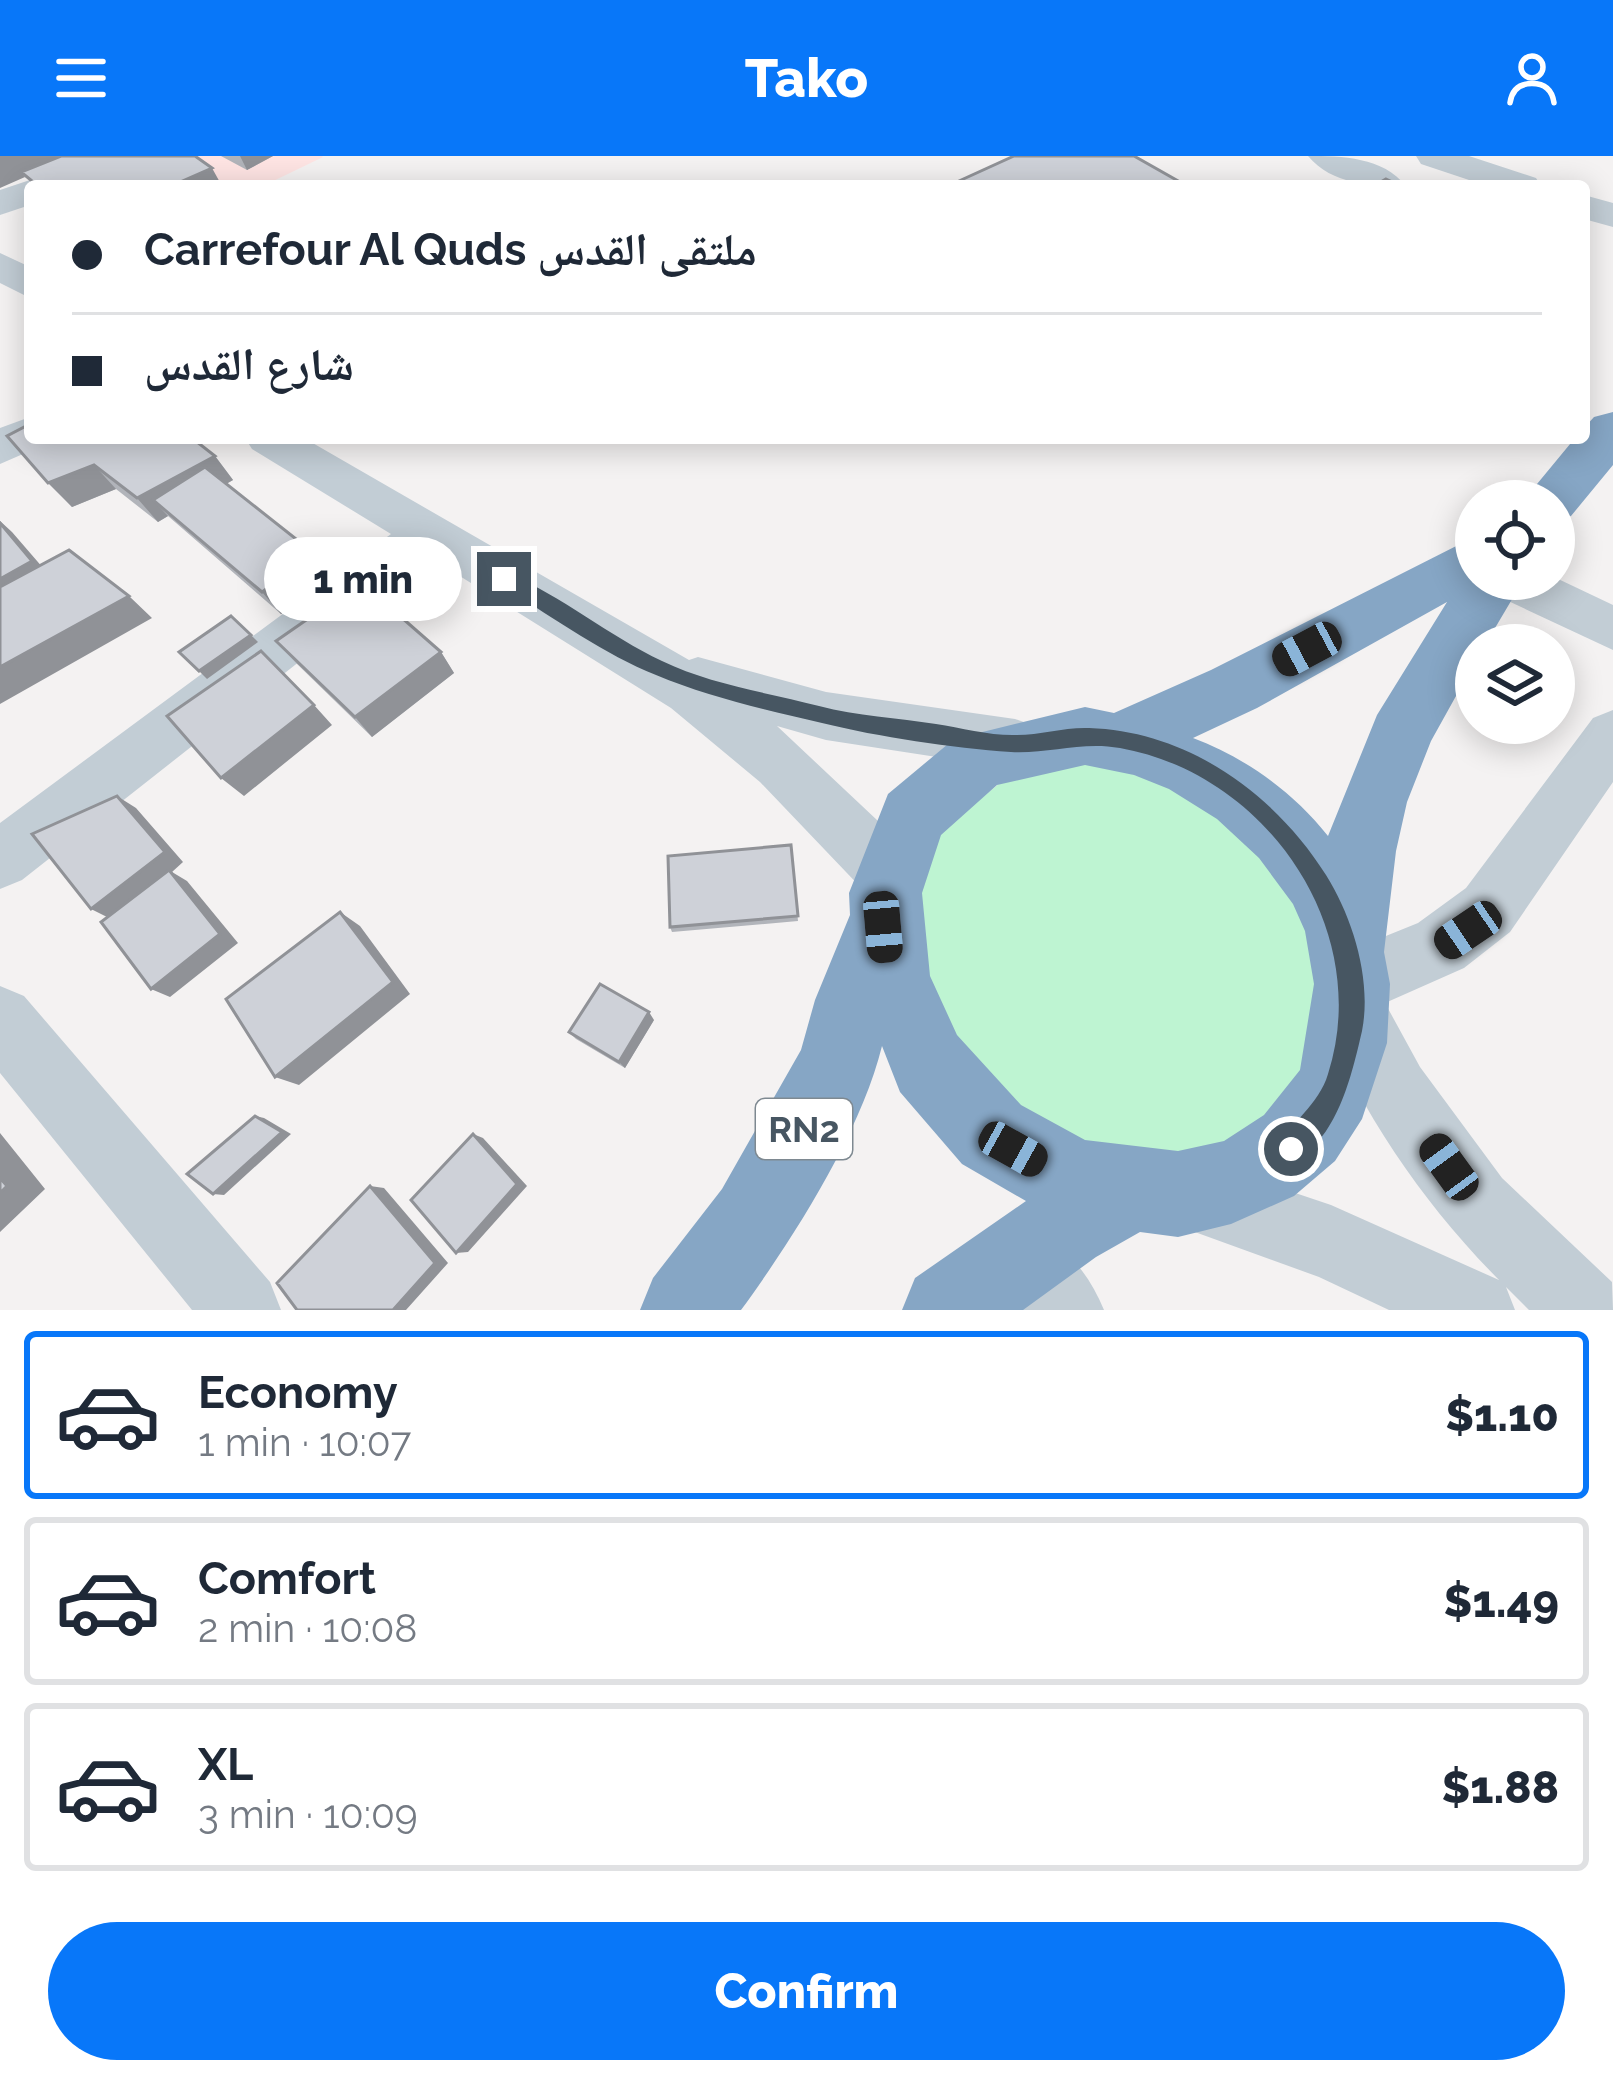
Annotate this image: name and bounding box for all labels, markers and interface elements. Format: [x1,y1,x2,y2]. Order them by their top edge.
icon: menu [48,45,114,111]
icon: person [1499,45,1565,111]
text: Tako [745,46,868,110]
text: Carrefour Al Quds ملتقى القدس [144,223,757,276]
text: شارع القدس [144,338,354,391]
map controls [1455,480,1575,744]
button: locate [1455,480,1575,600]
callout: 1 min [264,537,462,621]
route end [477,552,531,606]
text: 1 min [313,556,413,602]
car [1267,616,1347,682]
button: layers [1455,624,1575,744]
car [862,890,904,964]
car [1428,895,1508,965]
road number: RN2 [756,1099,852,1159]
car [973,1116,1053,1182]
route start [1264,1122,1318,1176]
car [1413,1127,1485,1207]
icon: car [54,1361,162,1469]
text: Economy [198,1366,398,1419]
text: $1.10 [1445,1389,1559,1442]
text: 1 min · 10:07 [198,1419,411,1465]
icon: car [54,1547,162,1655]
text: Comfort [198,1552,376,1605]
text: $1.49 [1444,1575,1559,1628]
text: 2 min · 10:08 [198,1605,418,1651]
icon: car [54,1733,162,1841]
text: XL [198,1738,253,1791]
text: $1.88 [1441,1761,1559,1814]
text: 3 min · 10:09 [198,1791,418,1837]
button: Confirm [48,1922,1565,2060]

